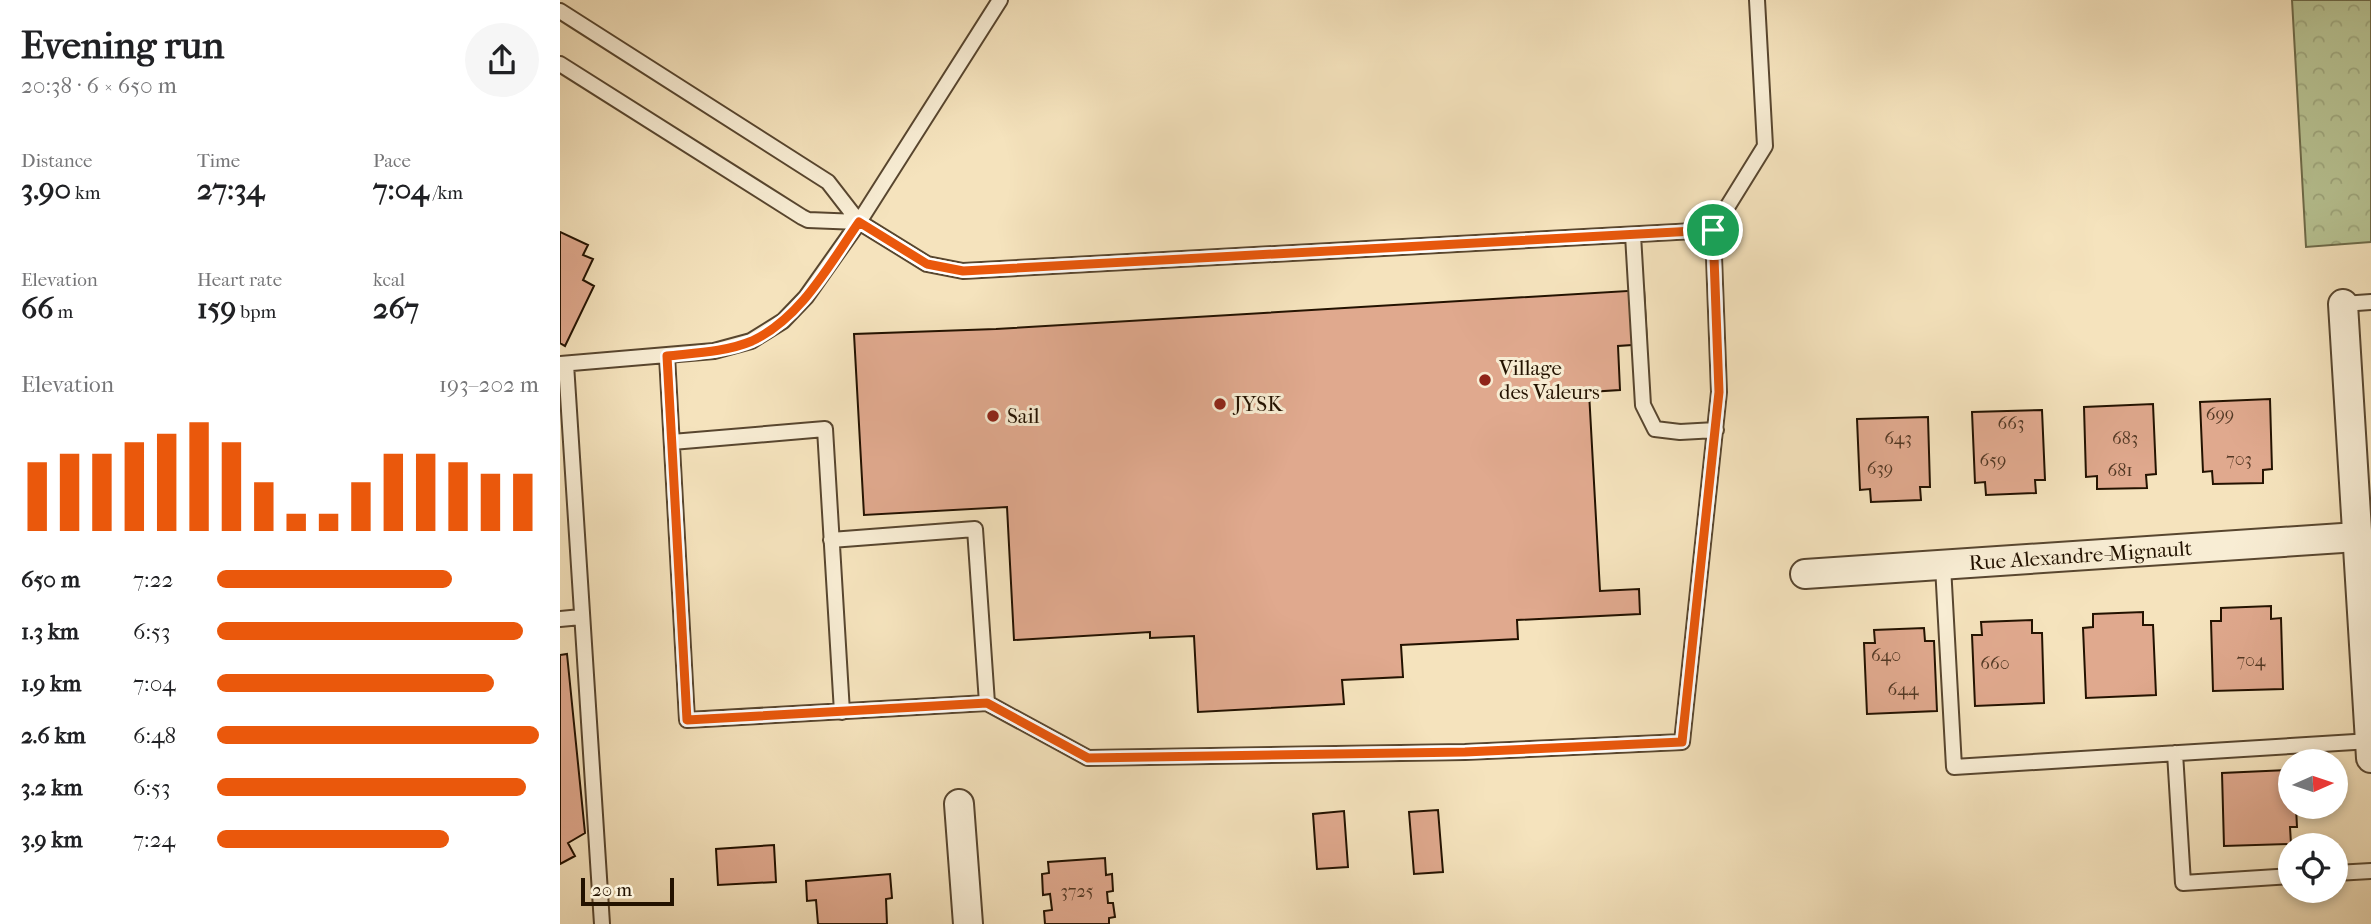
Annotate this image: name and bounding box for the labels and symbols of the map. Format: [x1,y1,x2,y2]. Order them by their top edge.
pin [1683,200,1743,260]
place label: Village des Valeurs [1498,356,1600,404]
marker: Village des Valeurs [1477,372,1493,388]
place label: JYSK [1232,392,1284,416]
marker: JYSK [1212,396,1228,412]
place label: Sail [1007,404,1040,428]
house number: 699 [2206,404,2234,425]
marker: Sail [985,408,1001,424]
house number: 663 [1998,413,2024,434]
house number: 643 [1884,428,1912,449]
house number: 683 [2112,428,2138,449]
house number: 703 [2226,449,2252,470]
house number: 659 [1980,450,2006,471]
house number: 639 [1867,458,1893,479]
house number: 681 [2107,460,2133,481]
street label: Rue Alexandre-Mignault [1968,536,2193,575]
house number: 640 [1871,645,1901,666]
house number: 704 [2237,650,2266,671]
house number: 660 [1980,653,2010,674]
house number: 644 [1887,679,1919,700]
north arrow [2278,749,2348,819]
scale bar [581,875,674,907]
house number: 3725 [1060,881,1094,902]

